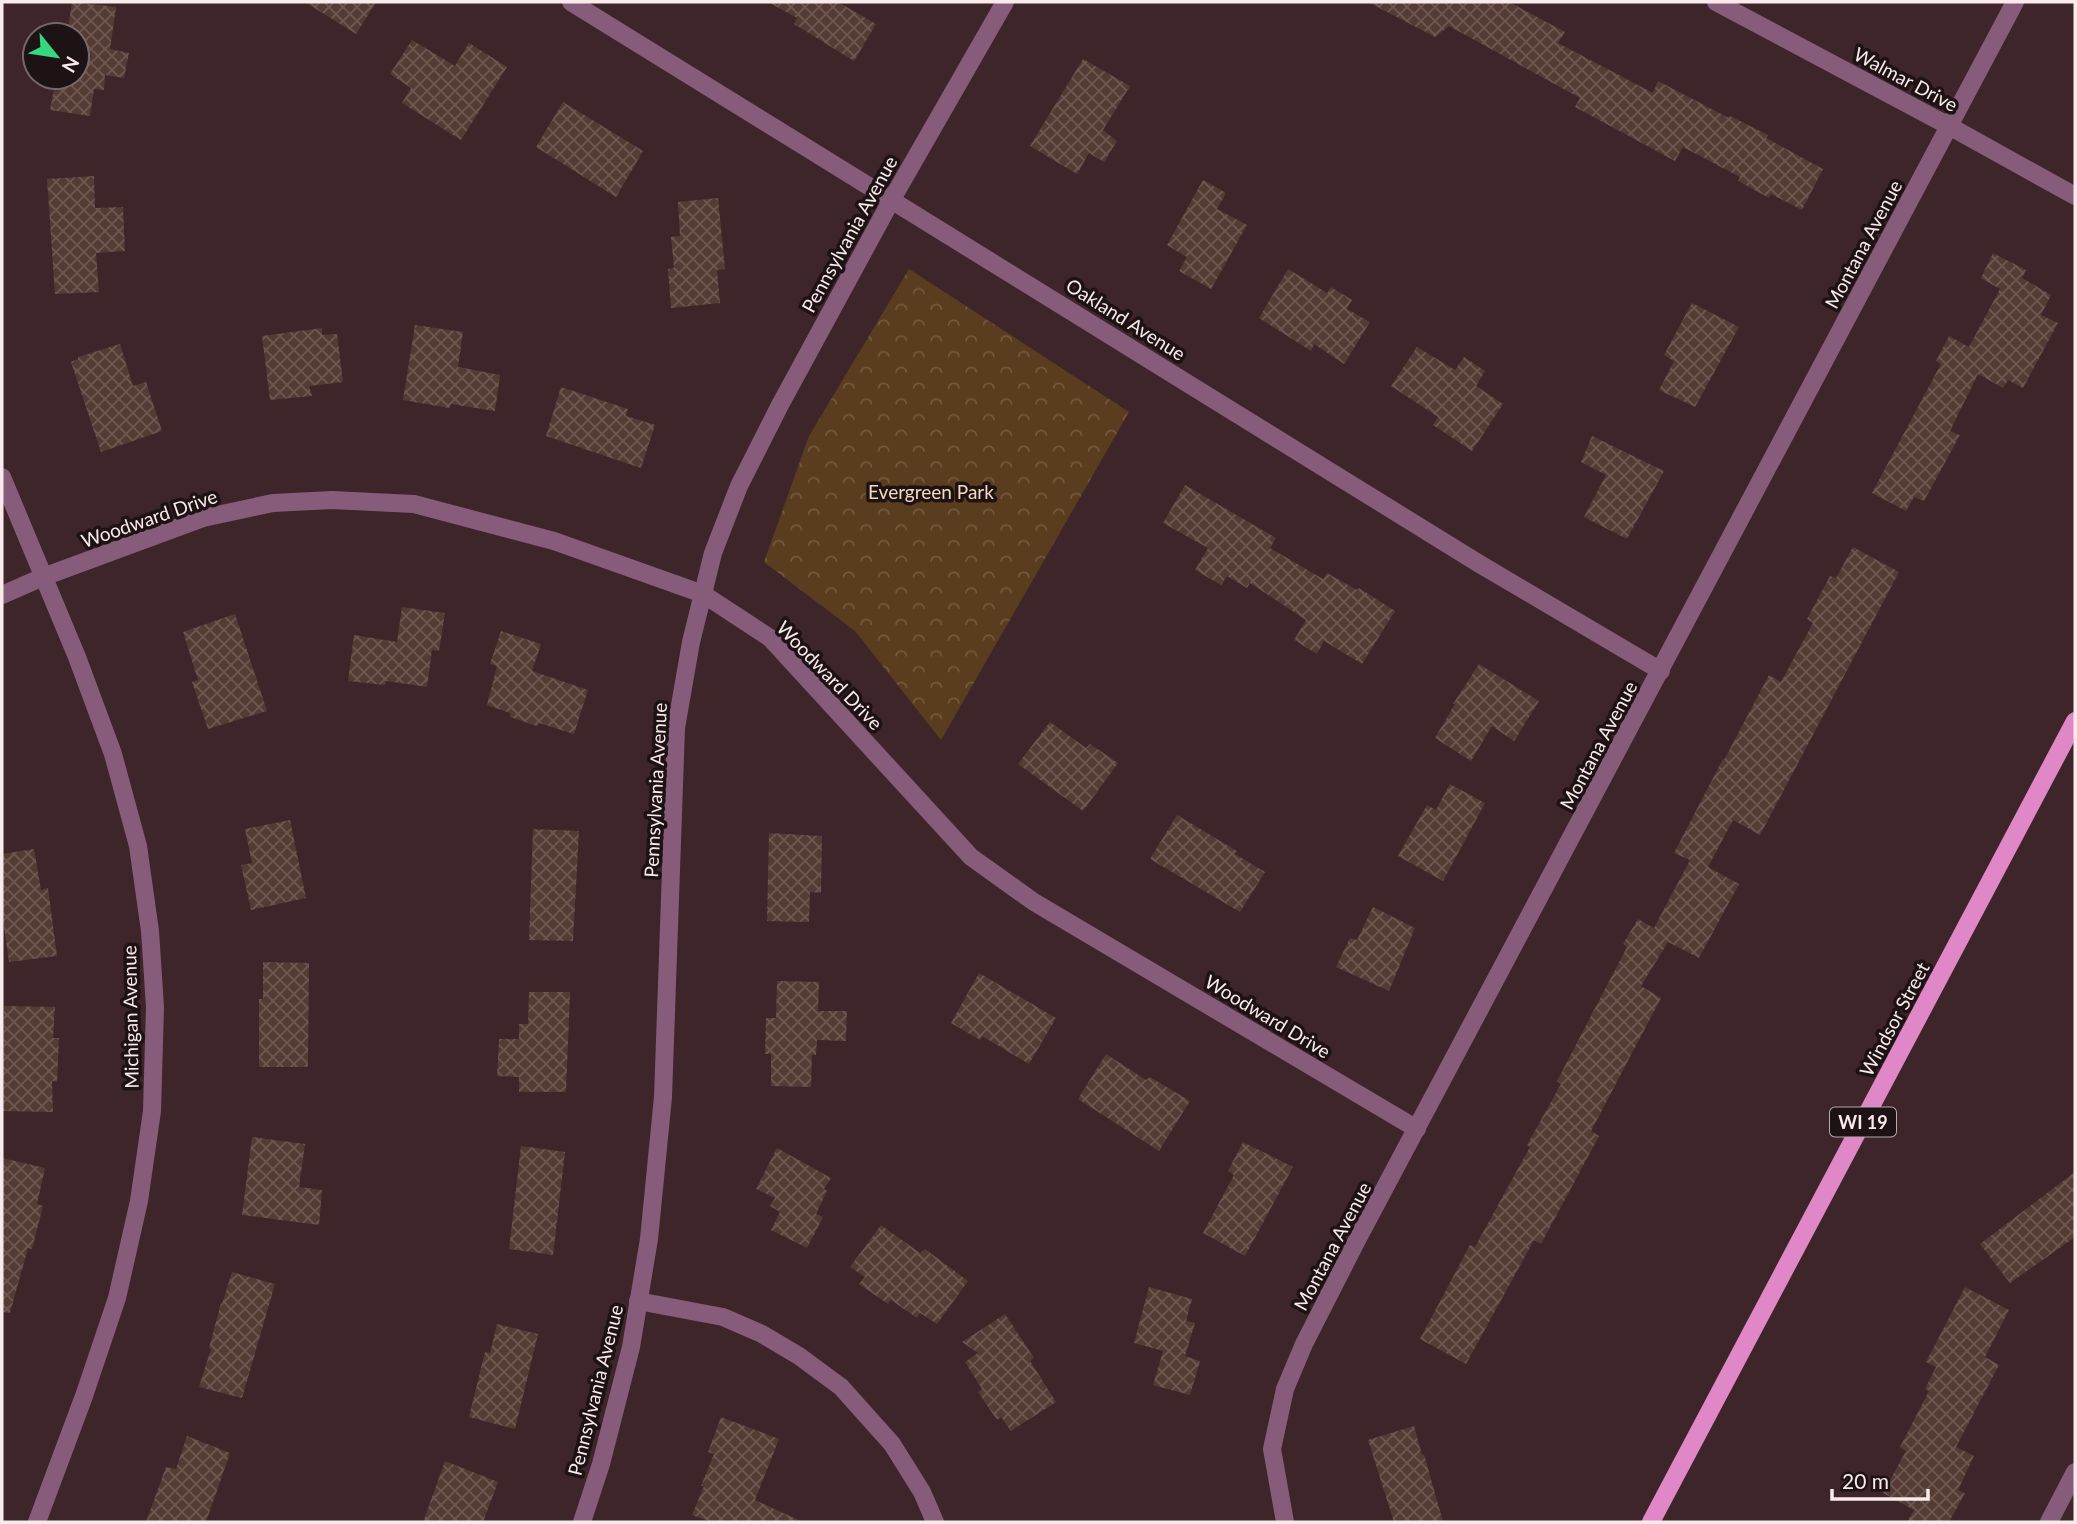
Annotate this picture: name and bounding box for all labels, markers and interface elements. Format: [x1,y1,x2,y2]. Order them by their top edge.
north arrow [21,21,91,91]
street label: Walmar Drive [1850,42,1962,116]
text: N [58,53,85,77]
street label: Pennsylvania Avenue [796,152,902,316]
street label: Montana Avenue [1820,176,1906,312]
street label: Oakland Avenue [1062,273,1190,365]
park label: Evergreen Park [868,480,994,503]
street label: Woodward Drive [78,484,220,552]
street label: Woodward Drive [772,616,888,734]
street label: Montana Avenue [1555,677,1641,813]
street label: Pennsylvania Avenue [639,702,671,878]
street label: Michigan Avenue [117,945,143,1089]
street label: Windsor Street [1854,958,1934,1080]
street label: Woodward Drive [1201,969,1335,1063]
road number: WI 19 [1830,1107,1896,1136]
street label: Montana Avenue [1289,1178,1375,1314]
street label: Pennsylvania Avenue [563,1302,627,1478]
scale bar [1832,1458,1928,1502]
text: 20 m [1842,1468,1889,1493]

